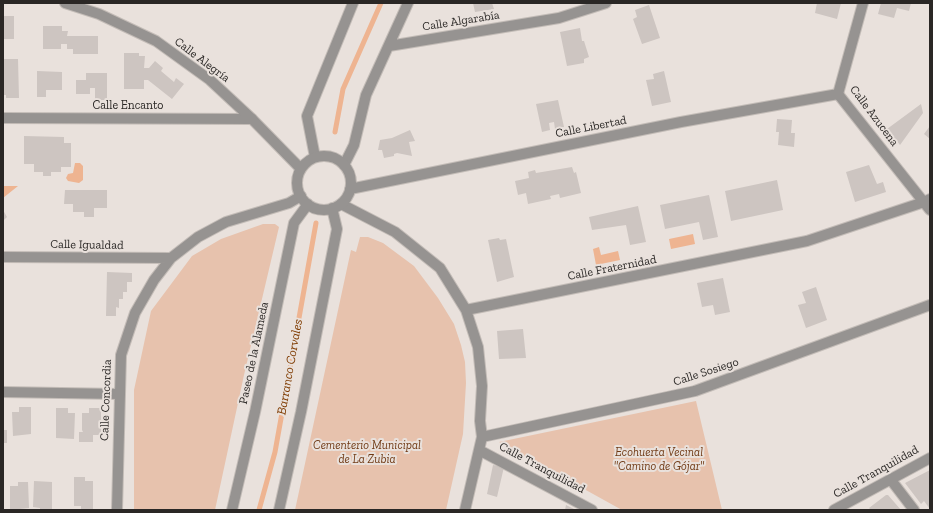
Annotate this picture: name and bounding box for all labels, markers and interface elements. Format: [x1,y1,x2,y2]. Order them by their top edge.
street label: Calle Algarabía [421,8,501,34]
street label: Calle Alegría [171,34,233,86]
street label: Calle Azucena [847,83,901,149]
street label: Calle Encanto [92,99,164,113]
street label: Calle Libertad [554,113,628,141]
street label: Calle Igualdad [50,237,124,253]
street label: Calle Fraternidad [566,252,658,284]
street label: Paseo de la Alameda [236,301,272,405]
water label: Barranco Corvales [274,318,306,416]
street label: Calle Sosiego [672,355,740,389]
street label: Calle Concordia [97,359,115,441]
park label: Cementerio Municipal de La Zubia [313,439,421,467]
street label: Calle Tranquilidad [497,439,587,497]
street label: Calle Tranquilidad [831,443,921,501]
park label: Ecohuerta Vecinal "Camino de Gójar" [614,446,704,474]

